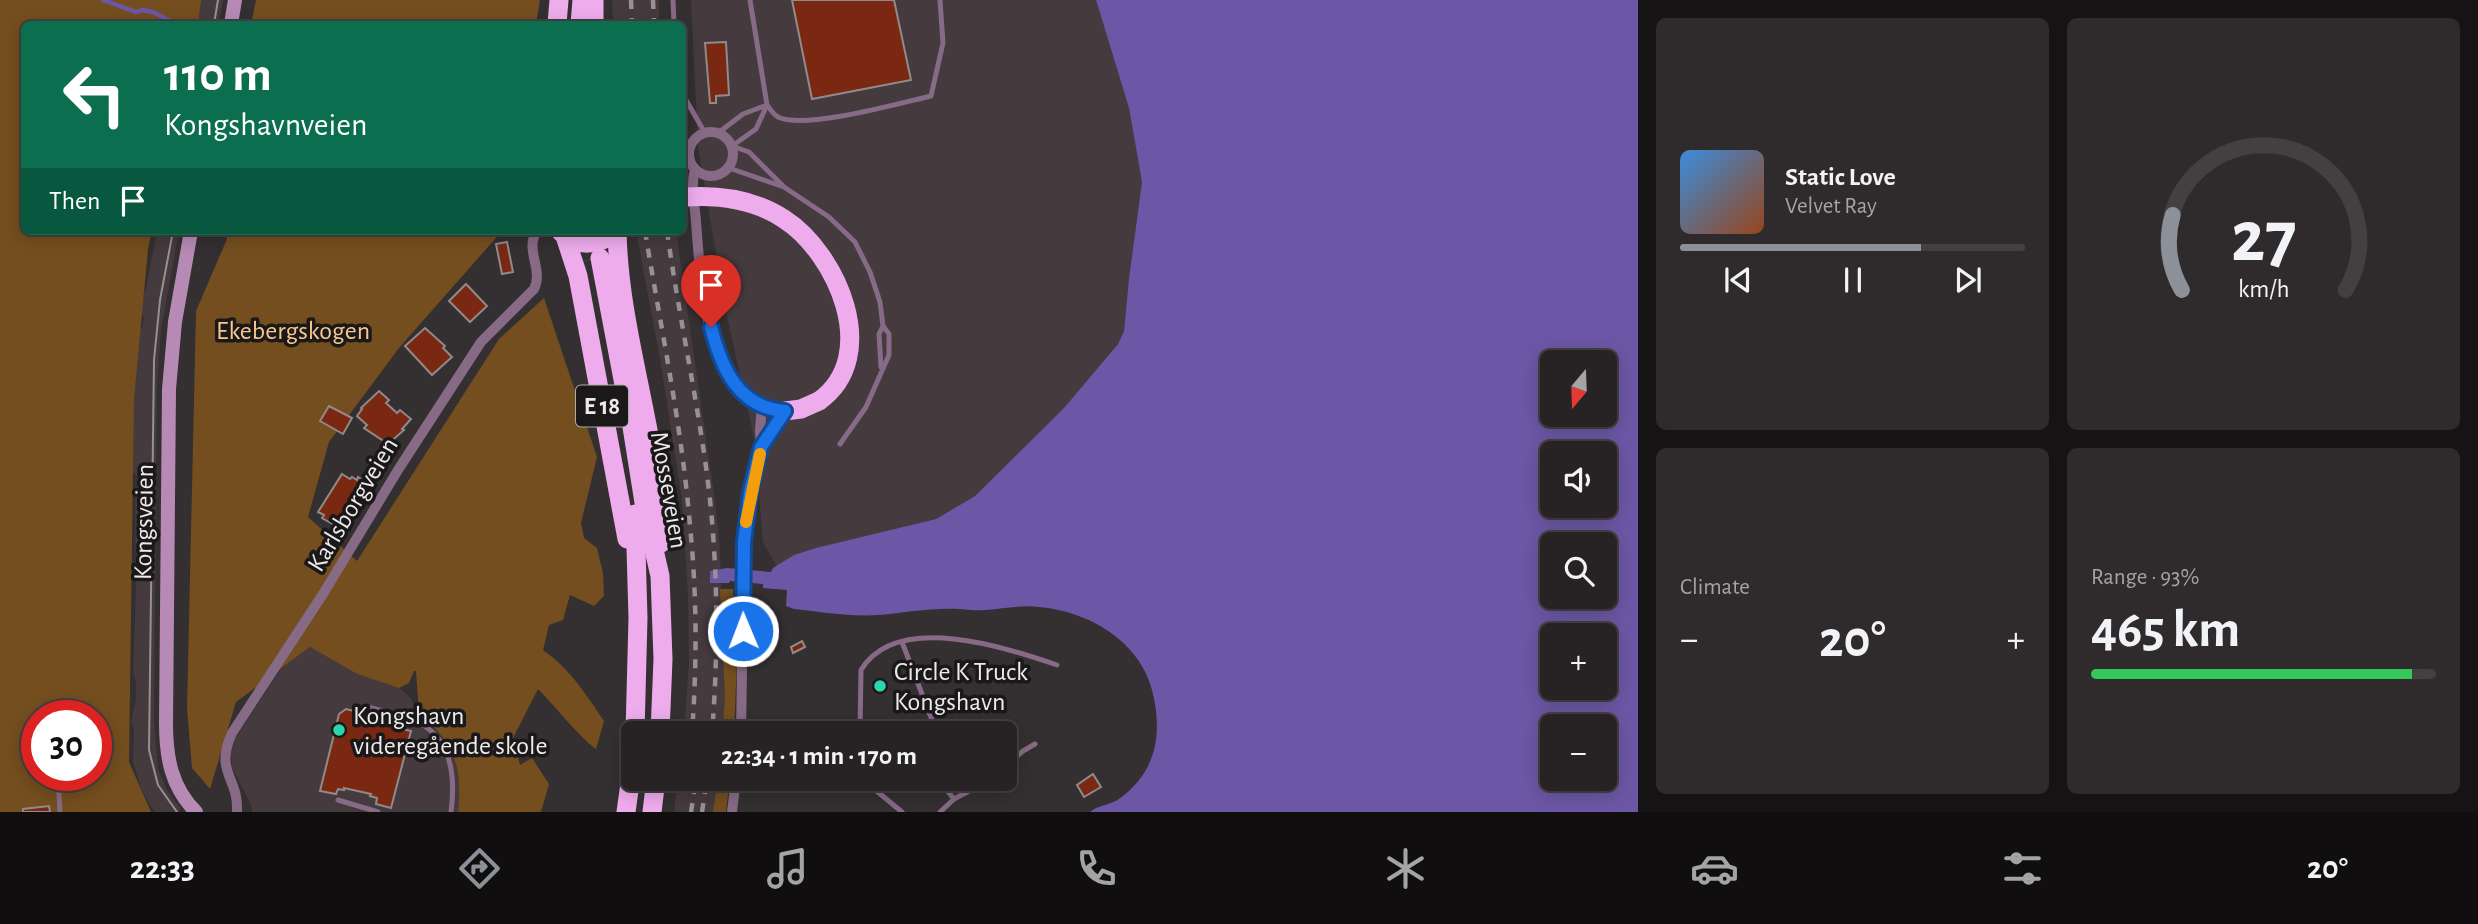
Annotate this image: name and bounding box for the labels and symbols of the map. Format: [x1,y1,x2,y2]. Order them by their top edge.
pin [681,255,741,327]
park label: Ekebergskogen [216,318,370,344]
north arrow [1540,350,1617,427]
road number: E 18 [576,386,628,426]
street label: Mosseveien [646,430,692,551]
street label: Karlsborgveien [303,433,403,576]
street label: Kongsveien [130,464,158,580]
position arrow [706,594,780,668]
place label: Circle K Truck Kongshavn [894,659,1028,715]
marker: Circle K Truck Kongshavn [872,678,888,694]
speed limit sign: 30 [21,700,112,791]
place label: Kongshavn videregående skole [353,703,548,759]
marker: Kongshavn videregående skole [331,722,347,738]

